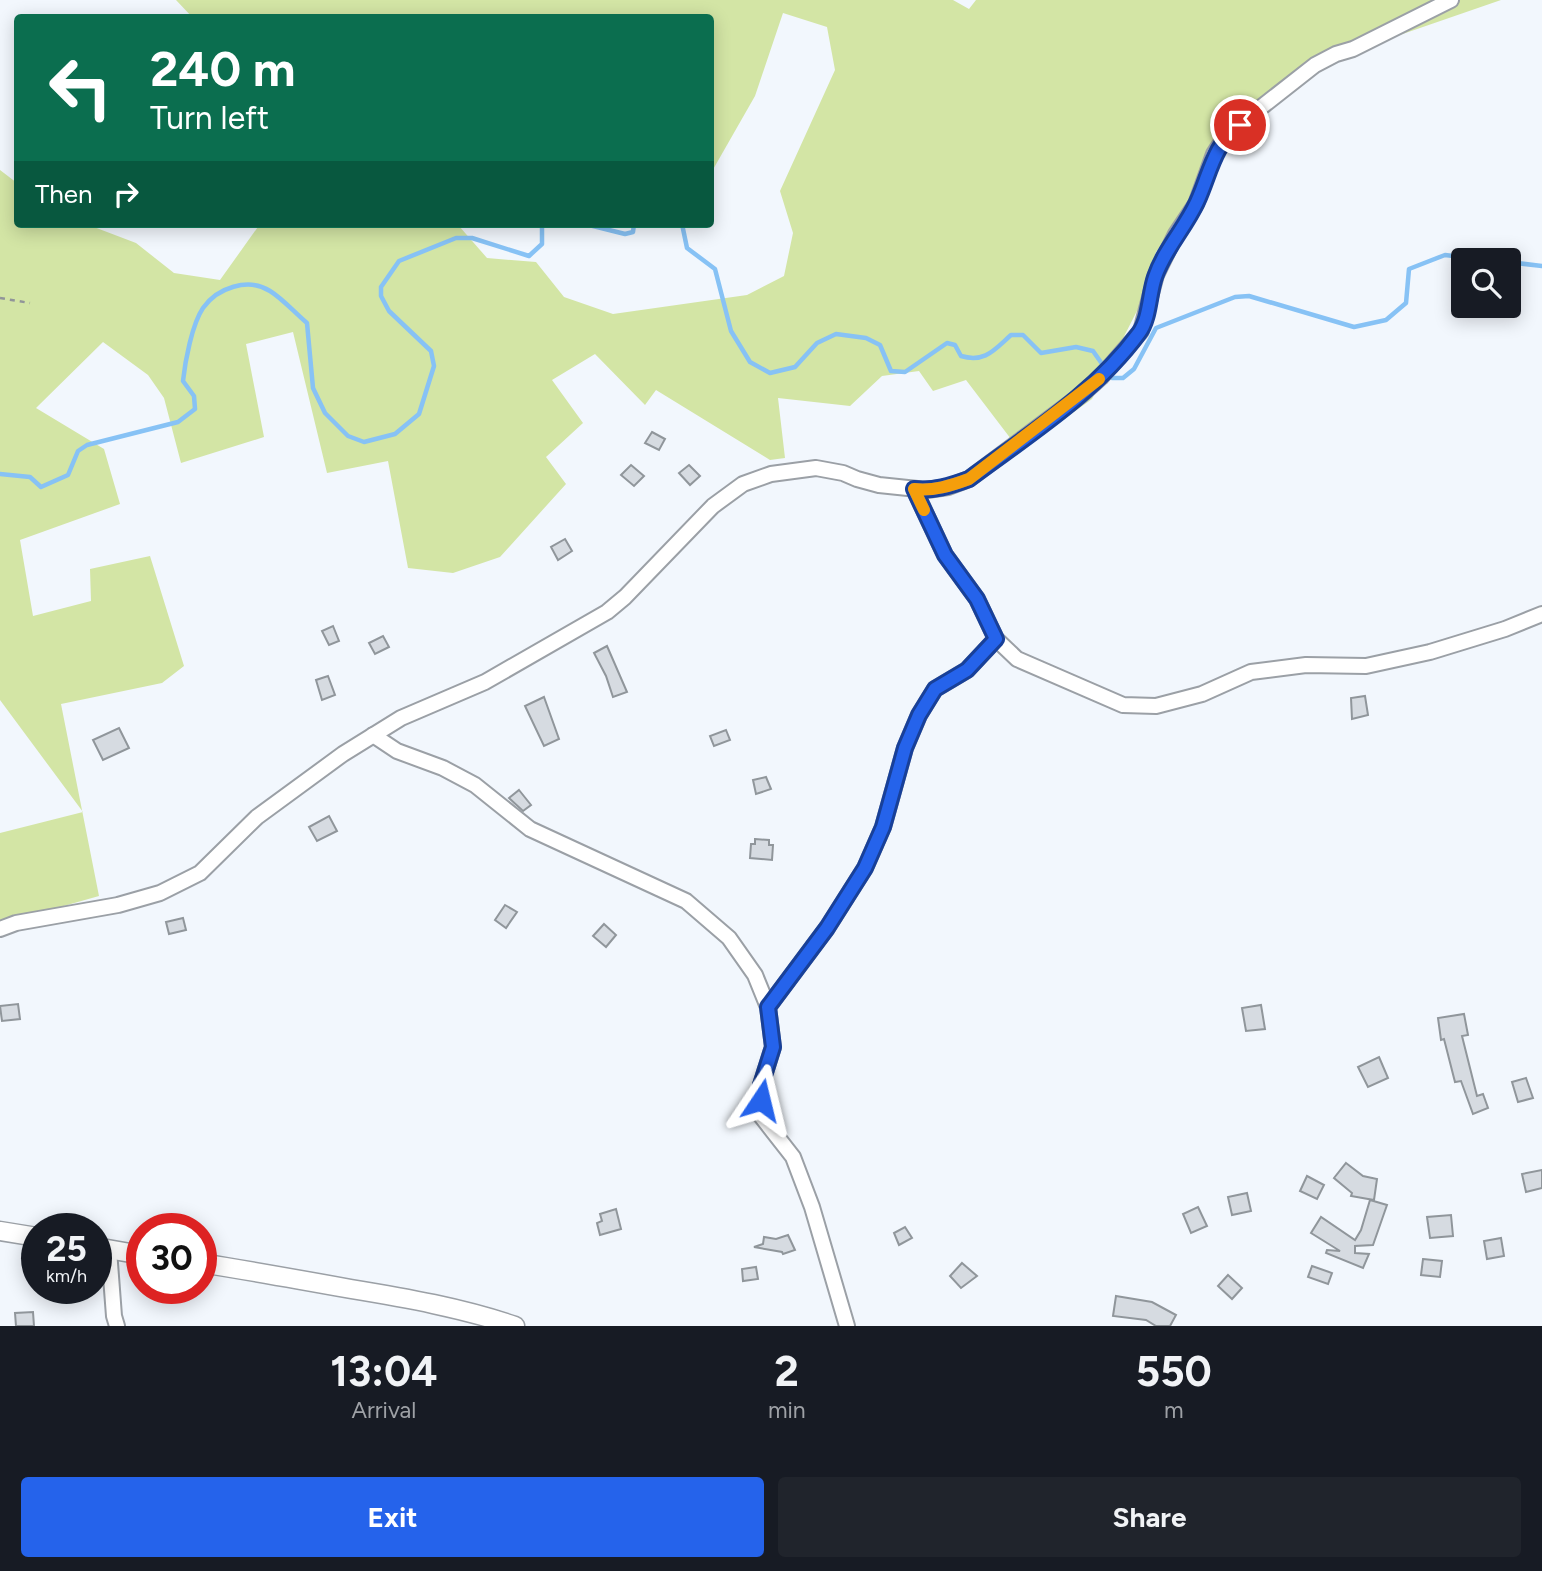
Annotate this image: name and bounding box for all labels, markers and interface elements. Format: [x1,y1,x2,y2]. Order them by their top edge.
text: 240 m [150,39,296,98]
icon: left [35,42,126,133]
pin [1210,95,1270,155]
text: Turn left [150,99,269,137]
icon: arrive [1221,106,1259,144]
icon: right [107,175,145,213]
text: Then [35,178,93,210]
map controls [1451,248,1521,318]
button: search [1451,248,1521,318]
position arrow [724,1063,798,1137]
speed limit sign: 30 [126,1213,217,1304]
text: 25 [46,1228,87,1270]
text: km/h [46,1265,87,1287]
text: 13:04 [330,1346,438,1397]
text: 2 [775,1346,799,1397]
text: 550 [1136,1346,1212,1397]
text: Arrival [351,1396,416,1424]
text: min [768,1396,806,1424]
text: m [1164,1396,1184,1424]
button: Exit [21,1477,764,1557]
button: Share [778,1477,1521,1557]

